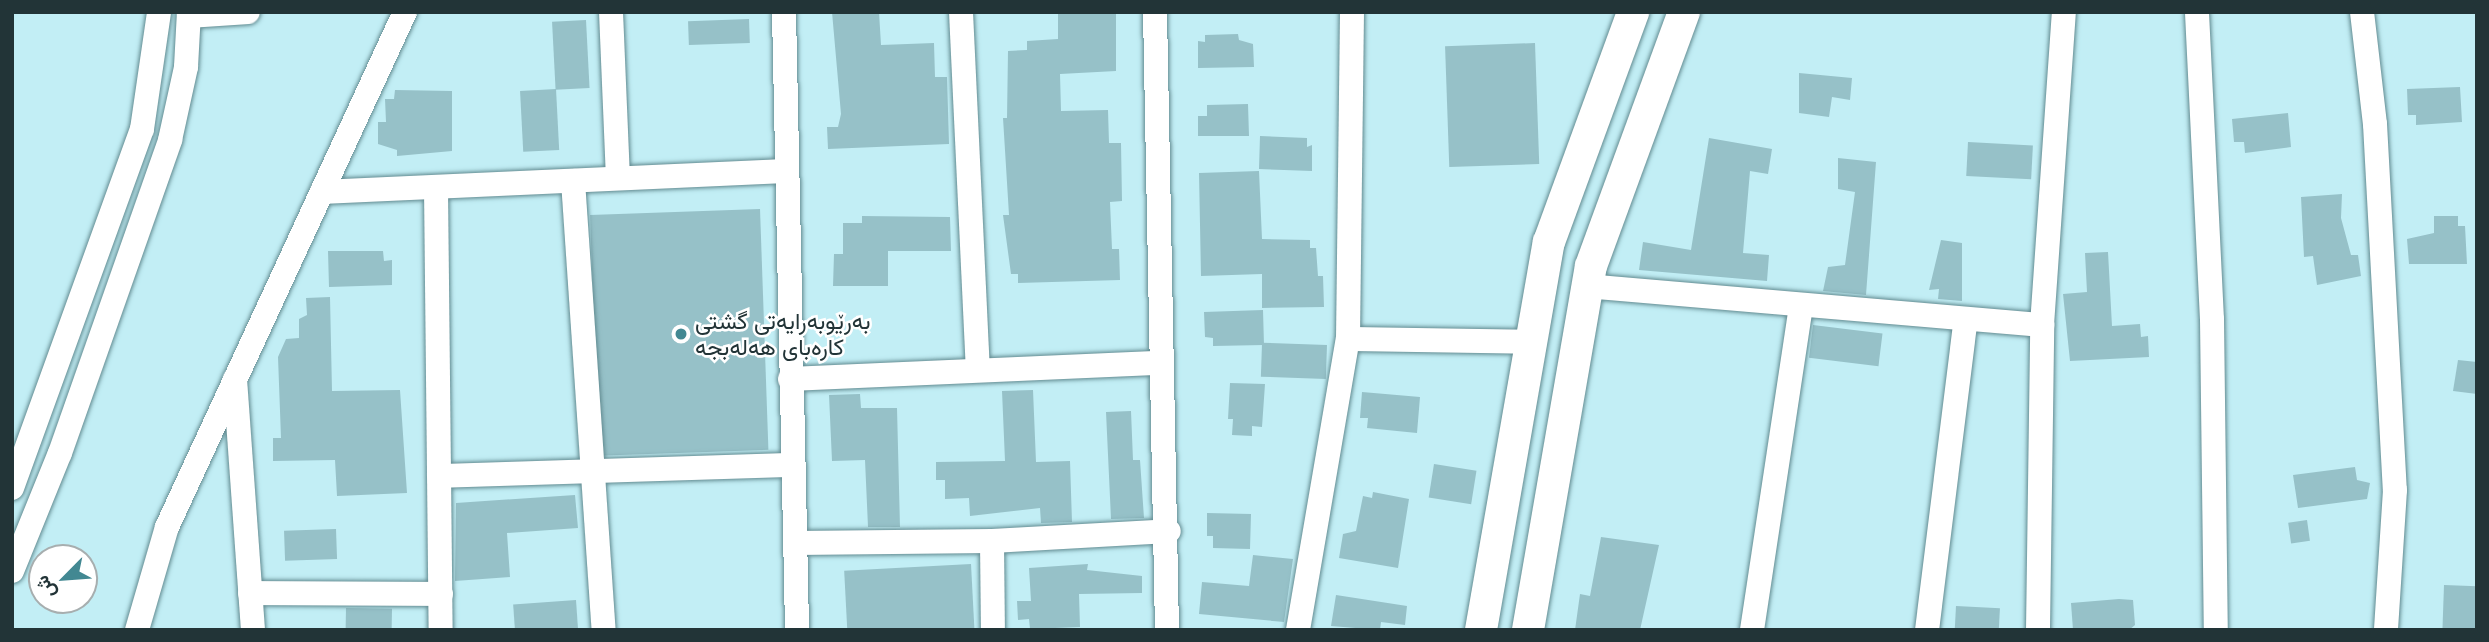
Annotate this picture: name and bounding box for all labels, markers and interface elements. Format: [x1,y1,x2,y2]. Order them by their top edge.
place label: بەرێوبەرایەتی گشتی کارەبای هەلەبجە [695,307,871,361]
marker: بەرێوبەرایەتی گشتی کارەبای هەلەبجە [673,326,689,342]
north arrow [28,544,98,614]
text: ش [28,571,62,603]

